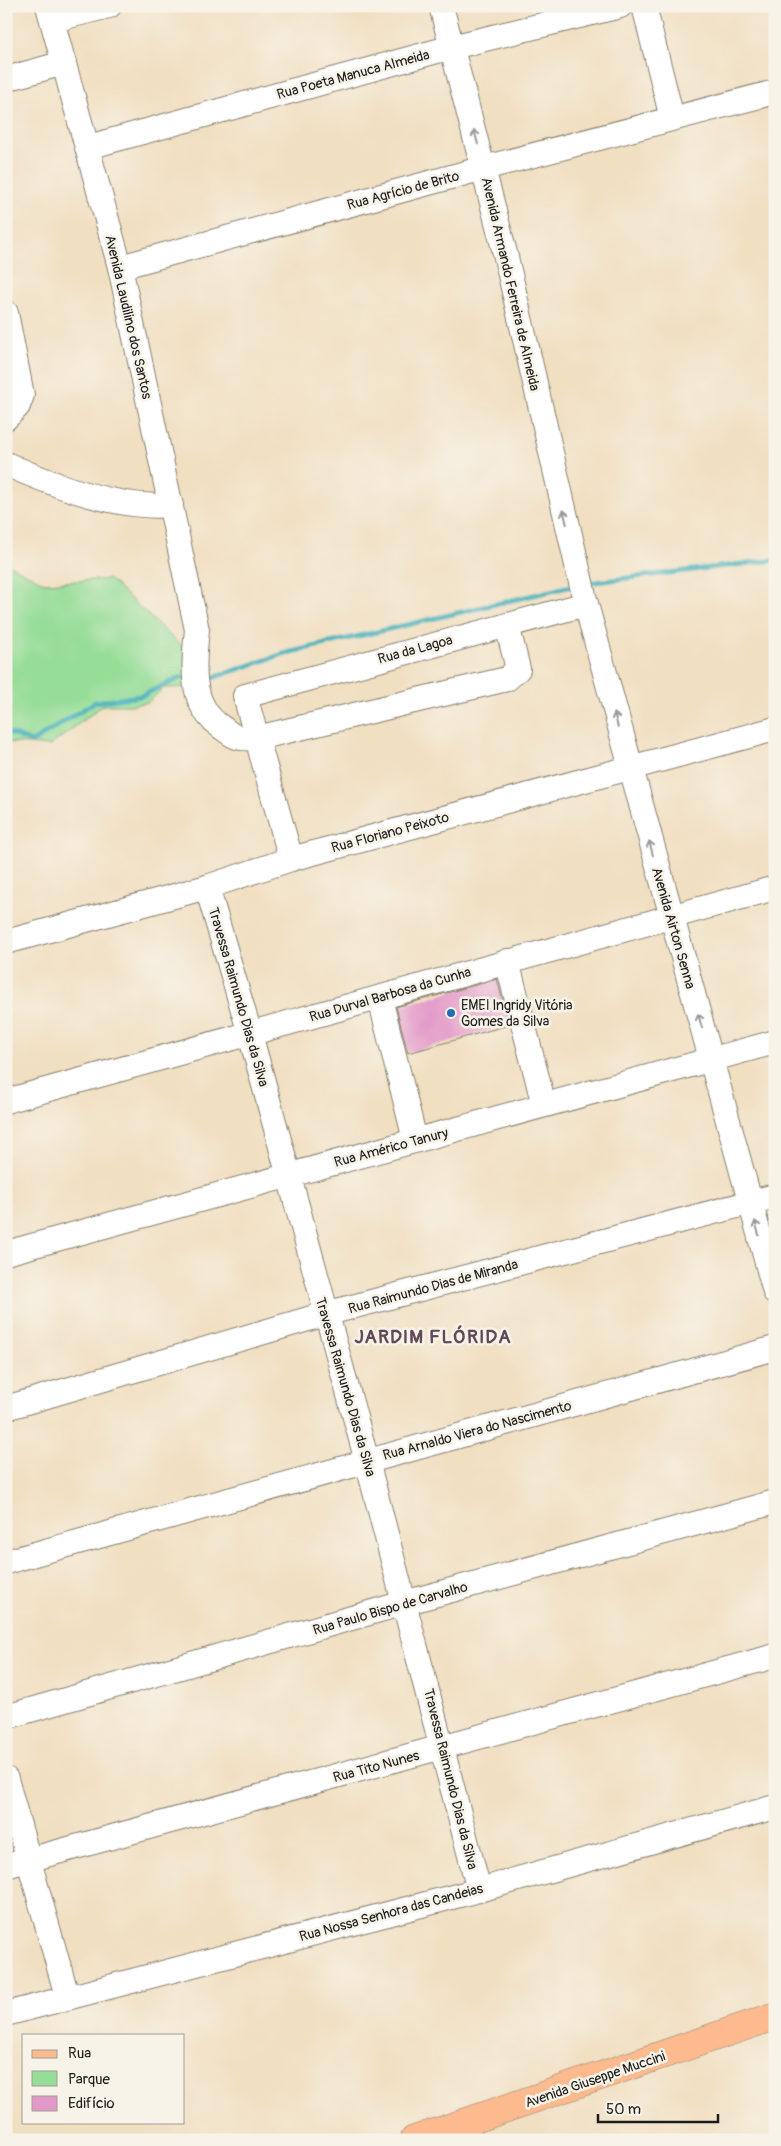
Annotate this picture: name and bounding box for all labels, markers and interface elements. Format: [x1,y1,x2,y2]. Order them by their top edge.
street label: Rua Poeta Manuca Almeida [275,46,431,103]
one-way arrow [471,129,480,145]
street label: Rua Agrício de Brito [345,167,462,214]
street label: Avenida Armando Ferreira de Almeida [478,176,543,393]
street label: Avenida Laudilino dos Santos [101,233,156,401]
one-way arrow [560,509,569,525]
street label: Rua da Lagoa [376,631,454,668]
one-way arrow [611,712,620,728]
street label: Rua Floriano Peixoto [329,808,451,856]
one-way arrow [646,840,655,856]
street label: Avenida Airton Senna [648,865,699,991]
street label: Travessa Raimundo Dias da Silva [205,906,272,1089]
street label: Rua Durval Barbosa da Cunha [307,963,473,1026]
place label: EMEI lngridy Vitória Gomes da Silva [461,997,572,1030]
marker: EMEI lngridy Vitória Gomes da Silva [445,1007,457,1019]
one-way arrow [695,1013,704,1029]
street label: Rua Américo Tanury [332,1124,450,1171]
one-way arrow [752,1221,761,1237]
street label: Rua Raimundo Dias de Miranda [346,1256,520,1317]
street label: Travessa Raimundo Dias da Silva [312,1296,379,1479]
district label: JARDIM FLÓRIDA [354,1325,512,1349]
street label: Rua Arnaldo Viera do Nascimento [381,1397,574,1464]
street label: Rua Paulo Bispo de Carvalho [311,1578,470,1639]
street label: Travessa Raimundo Dias da Silva [420,1687,481,1871]
street label: Rua Tito Nunes [331,1747,422,1786]
street label: Rua Nossa Senhora das Candeias [297,1880,486,1945]
legend [22,2034,185,2124]
text: Rua [68,2044,91,2063]
street label: Avenida Giuseppe Muccini [523,2047,668,2111]
text: Parque [68,2070,111,2089]
scale bar [598,2091,718,2123]
text: Edifício [68,2094,114,2113]
text: 50 m [606,2100,641,2119]

